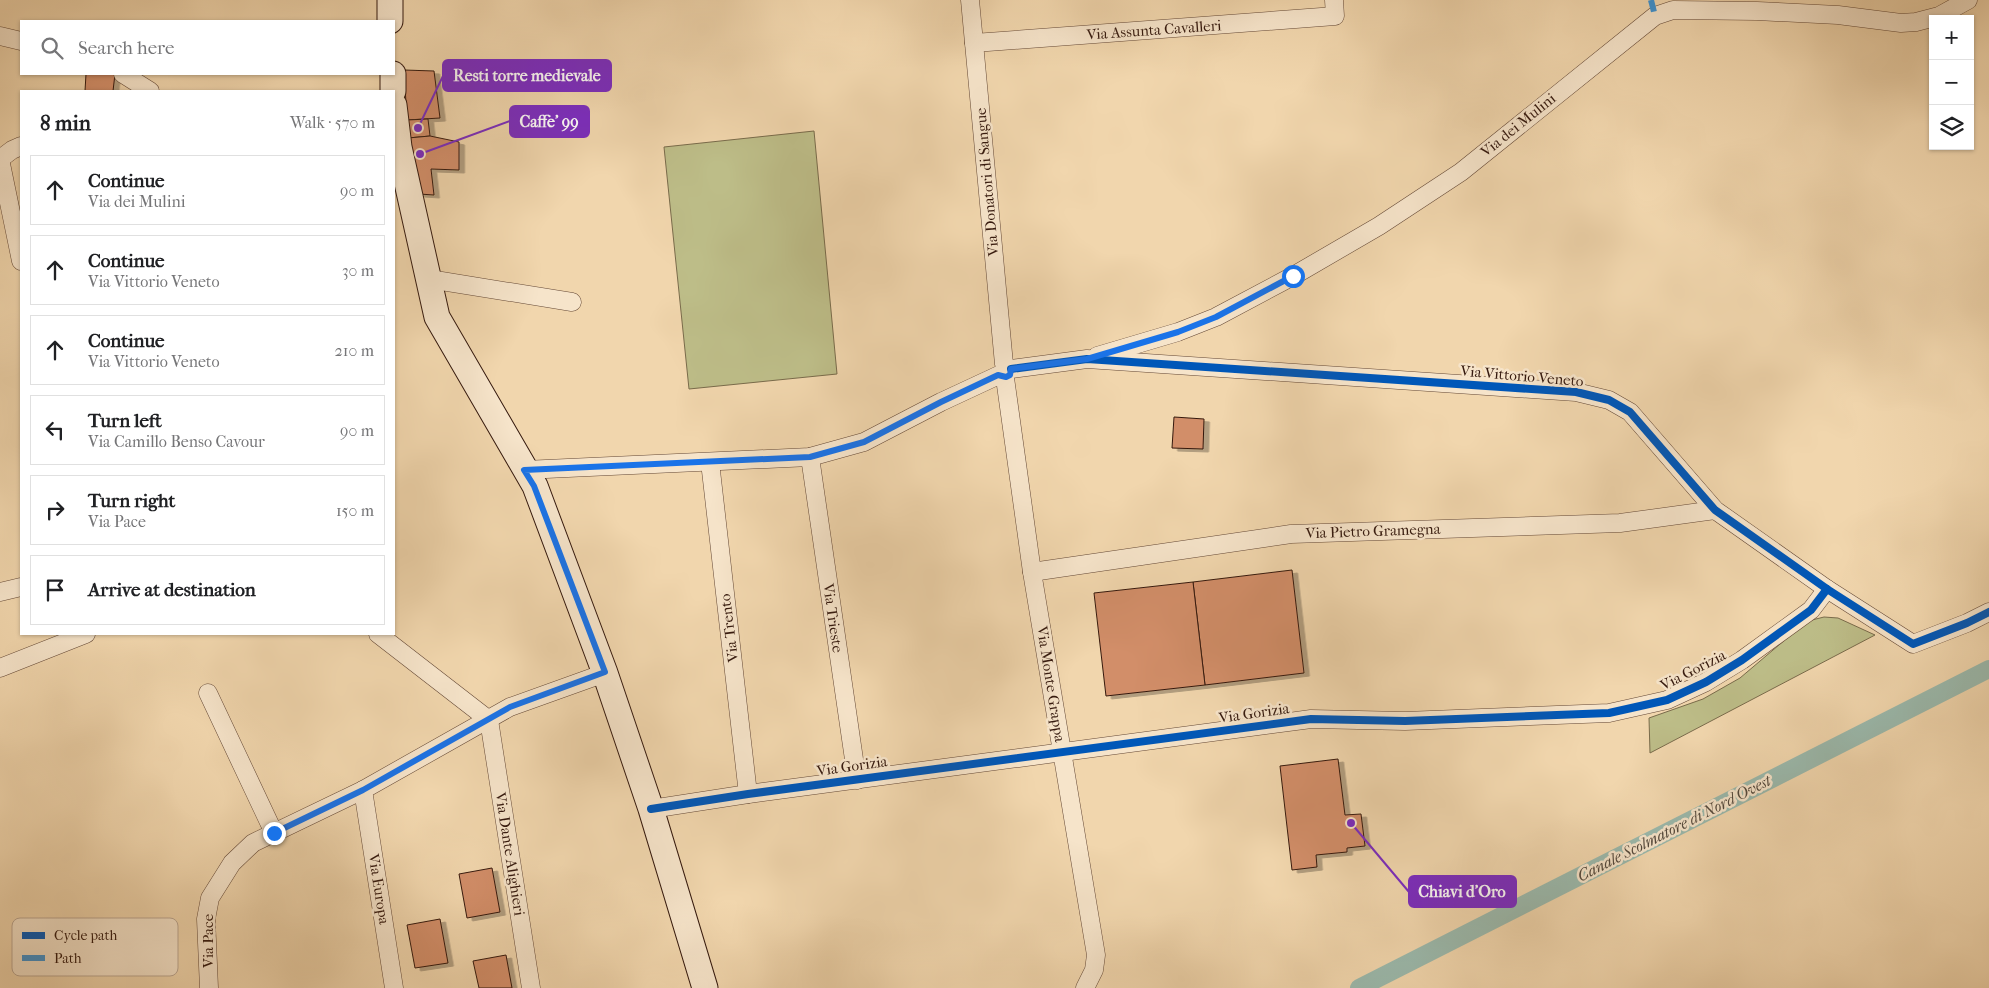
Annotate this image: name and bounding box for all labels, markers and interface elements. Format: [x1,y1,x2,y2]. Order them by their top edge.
map controls [1929,15,1974,150]
button: + [1929,15,1974,60]
street label: Via Assunta Cavalleri [1085,16,1223,44]
search box [20,20,395,75]
icon: search [38,34,66,62]
text: Search here [78,37,174,59]
callout: Resti torre medievale [443,60,611,91]
button: − [1929,60,1974,105]
text: Resti torre medievale [453,66,601,85]
street label: Via dei Mulini [1476,89,1560,161]
button: layers [1929,105,1974,150]
callout: Caffe' 99 [510,106,589,137]
street label: Via Donatori di Sangue [971,106,1003,258]
text: 8 min [40,111,91,135]
text: Caffe' 99 [519,112,579,132]
text: Walk · 570 m [290,113,375,132]
text: Continue [88,170,164,192]
icon: ahead [41,176,69,204]
text: 90 m [340,181,374,200]
text: Via dei Mulini [88,192,185,211]
text: Continue [88,250,164,272]
icon: ahead [41,256,69,284]
text: 30 m [342,261,374,280]
route start [1282,265,1305,288]
text: Via Vittorio Veneto [88,272,220,291]
text: Continue [88,330,164,352]
icon: ahead [41,336,69,364]
text: 210 m [335,341,374,360]
text: Via Vittorio Veneto [88,352,220,371]
street label: Via Vittorio Veneto [1459,362,1585,390]
text: Turn left [88,410,162,432]
icon: left [41,416,69,444]
text: 90 m [340,421,374,440]
text: Via Camillo Benso Cavour [88,432,265,451]
text: Turn right [88,490,175,512]
icon: right [41,496,69,524]
text: 150 m [336,501,374,520]
text: Via Pace [88,512,146,531]
street label: Via Pietro Gramegna [1304,520,1442,542]
icon: arrive [41,576,69,604]
text: Arrive at destination [88,579,256,601]
street label: Via Trieste [819,581,847,654]
street label: Via Trento [716,592,742,664]
street label: Via Monte Grappa [1033,624,1069,744]
street label: Via Gorizia [1656,645,1730,695]
street label: Via Gorizia [1216,699,1292,727]
street label: Via Gorizia [814,752,890,780]
water label: Canale Scolmatore di Nord Ovest [1574,770,1775,885]
street label: Via Dante Alighieri [491,790,529,917]
route end [263,822,286,845]
street label: Via Europa [364,852,394,926]
callout: Chiavi d'Oro [1409,876,1516,907]
text: Chiavi d'Oro [1418,882,1506,901]
street label: Via Pace [199,913,217,969]
legend [12,918,178,976]
text: Cycle path [54,927,118,944]
text: Path [54,950,82,967]

